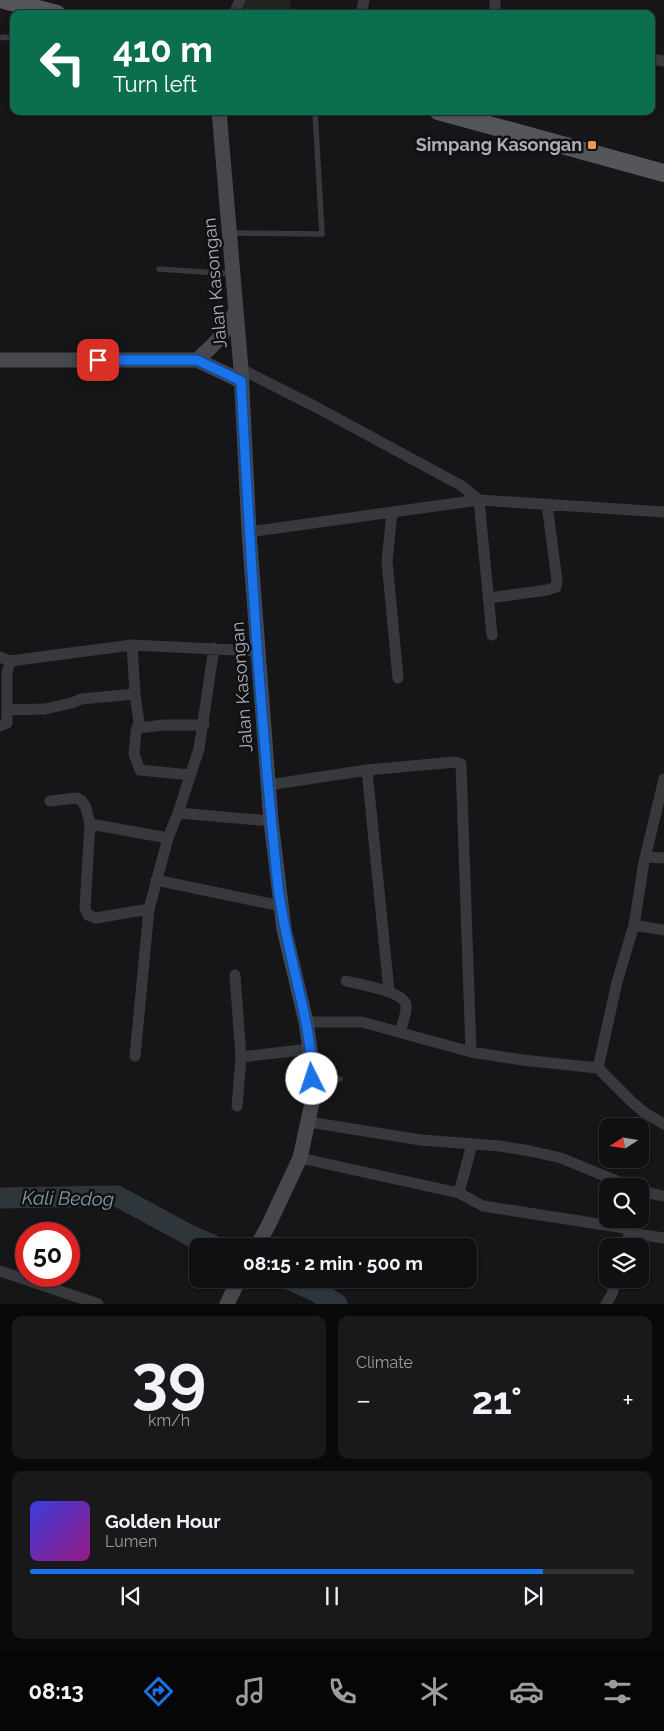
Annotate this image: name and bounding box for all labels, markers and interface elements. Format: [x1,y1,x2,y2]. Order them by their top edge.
text: 410 m [113,29,213,70]
icon: left [30,30,95,95]
text: Turn left [113,71,197,97]
place label: Simpang Kasongan [416,134,582,155]
marker: Simpang Kasongan [586,139,598,151]
street label: Jalan Kasongan [198,217,231,349]
pin [77,339,119,381]
icon: arrive [84,346,112,374]
street label: Jalan Kasongan [226,621,257,753]
position arrow [285,1052,337,1104]
north arrow [599,1118,649,1168]
map controls [599,1118,649,1288]
button: search [599,1178,649,1228]
water label: Kali Bedog [22,1186,114,1210]
speed limit sign: 50 [15,1222,80,1287]
button: layers [599,1238,649,1288]
text: 08:15 · 2 min · 500 m [243,1252,423,1274]
text: 39 [132,1340,206,1416]
text: Climate [356,1353,413,1372]
text: 21° [472,1378,522,1423]
text: − [356,1384,371,1417]
text: + [622,1384,634,1417]
text: km/h [148,1411,190,1430]
text: Golden Hour [105,1510,221,1532]
text: Lumen [105,1532,157,1551]
icon: previous [117,1582,145,1610]
icon: pause [318,1582,346,1610]
icon: next [519,1582,547,1610]
icon: directions [141,1674,176,1709]
icon: music [233,1674,268,1709]
icon: phone [325,1674,360,1709]
icon: climate [417,1674,452,1709]
icon: car [509,1674,544,1709]
icon: filters [600,1674,635,1709]
text: 08:13 [28,1678,84,1704]

